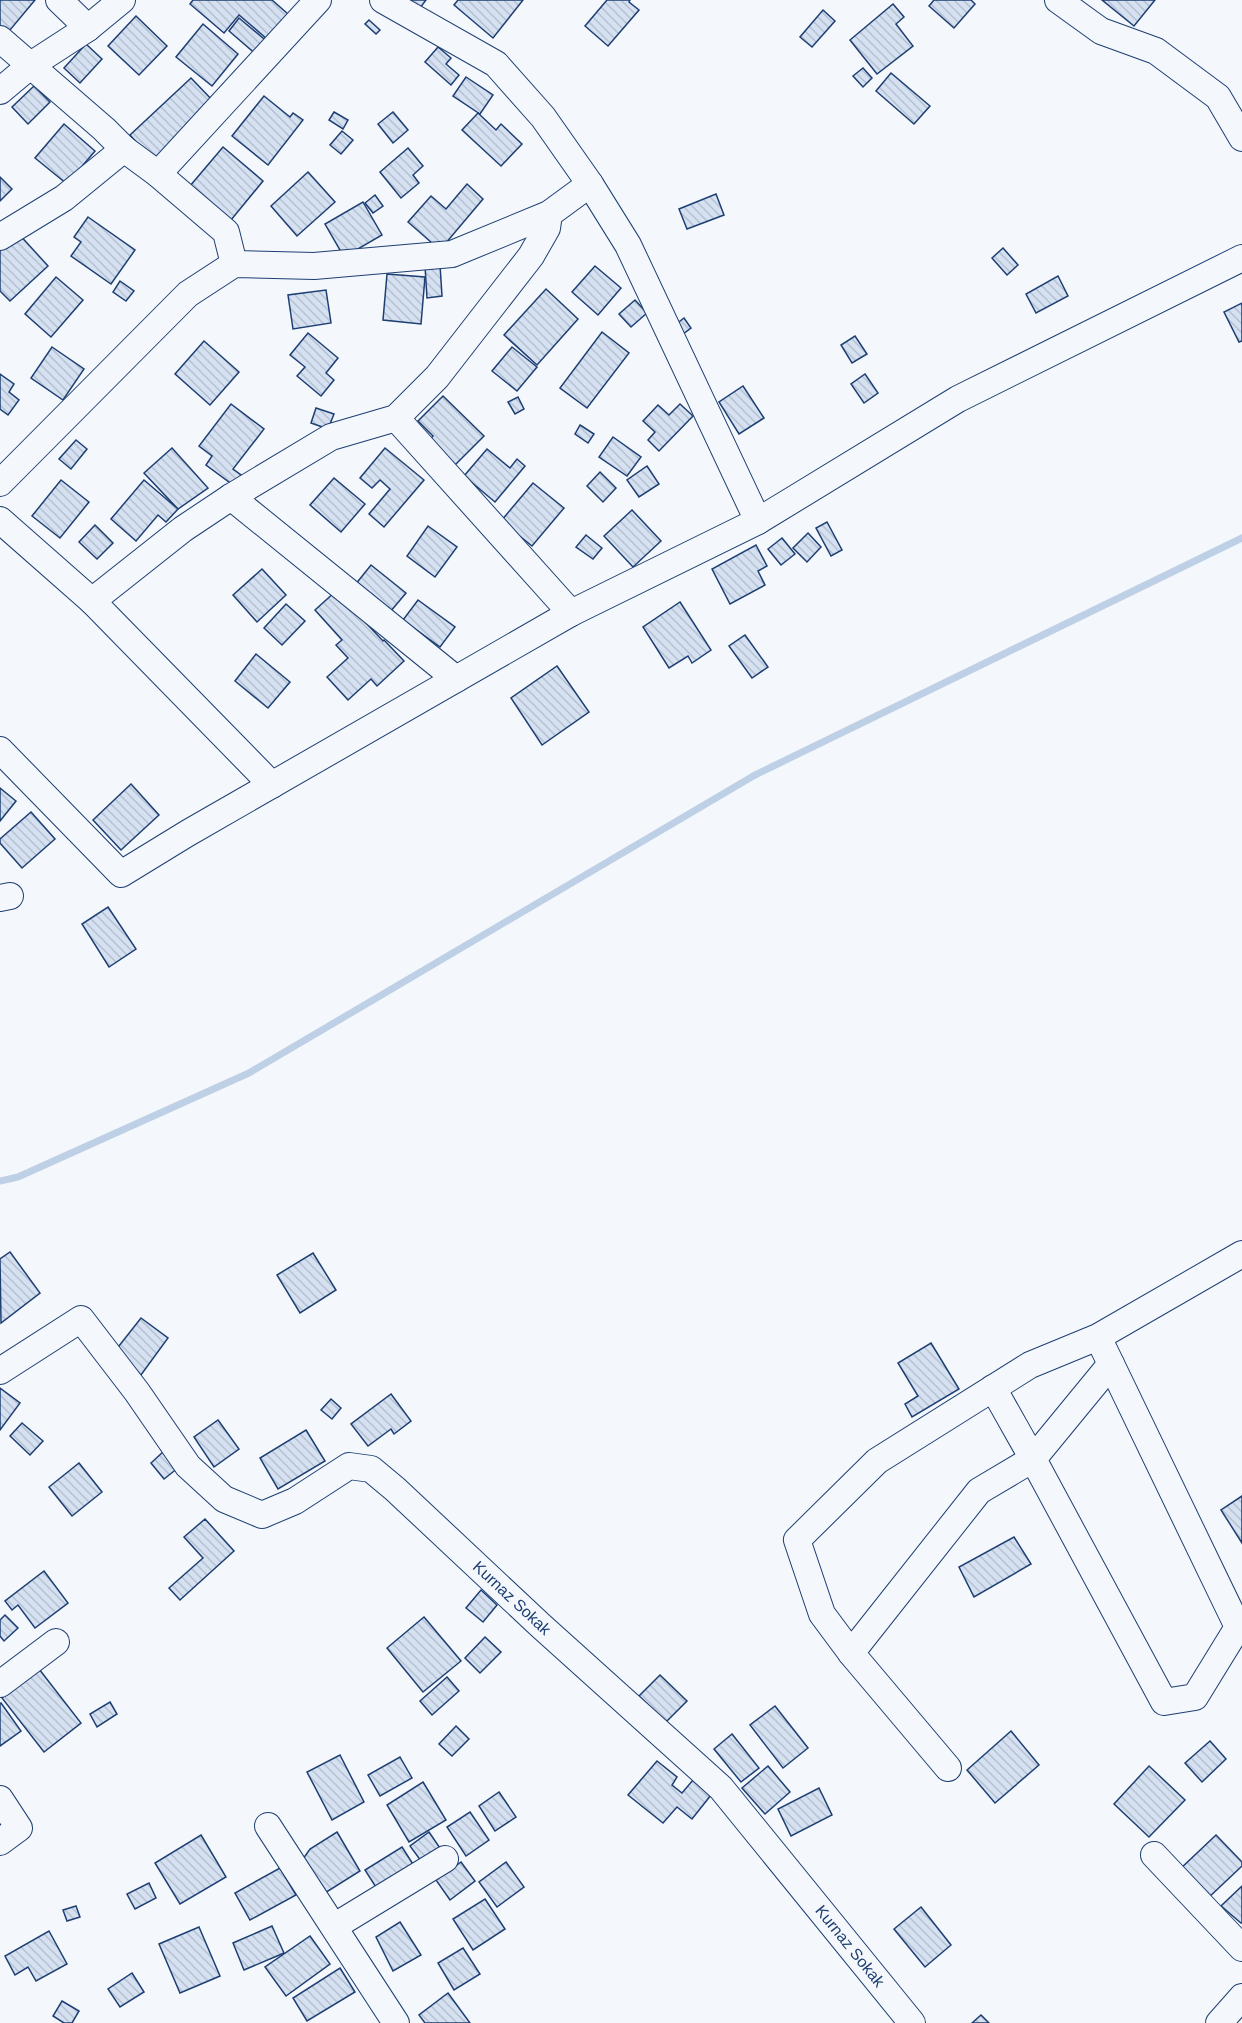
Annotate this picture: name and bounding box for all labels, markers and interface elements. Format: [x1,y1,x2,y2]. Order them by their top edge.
street label: Kurnaz Sokak [470,1558,555,1639]
street label: Kurnaz Sokak [812,1902,889,1991]

